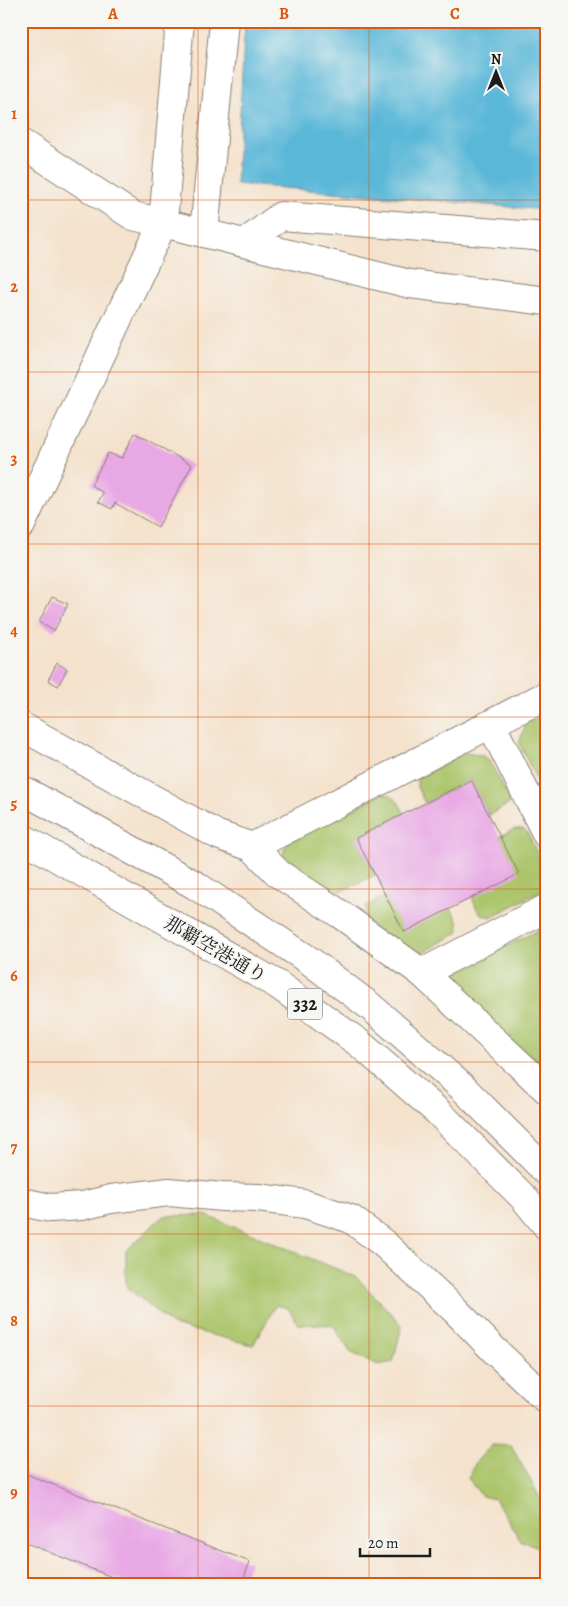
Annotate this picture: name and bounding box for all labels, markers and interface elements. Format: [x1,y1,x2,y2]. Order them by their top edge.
text: A [107,3,119,25]
text: B [279,3,289,25]
text: C [450,3,460,25]
north arrow [470,48,520,98]
text: N [491,50,501,69]
text: 1 [11,103,17,125]
text: 2 [10,276,18,298]
text: 3 [11,448,18,470]
text: 4 [10,620,18,642]
text: 5 [11,793,18,815]
street label: 那覇空港通り [160,910,271,990]
text: 6 [10,965,18,987]
road number: 332 [288,989,322,1020]
text: 7 [11,1137,18,1159]
text: 8 [10,1310,18,1332]
text: 9 [10,1482,18,1504]
scale bar [360,1526,430,1558]
text: 20 m [368,1533,399,1553]

